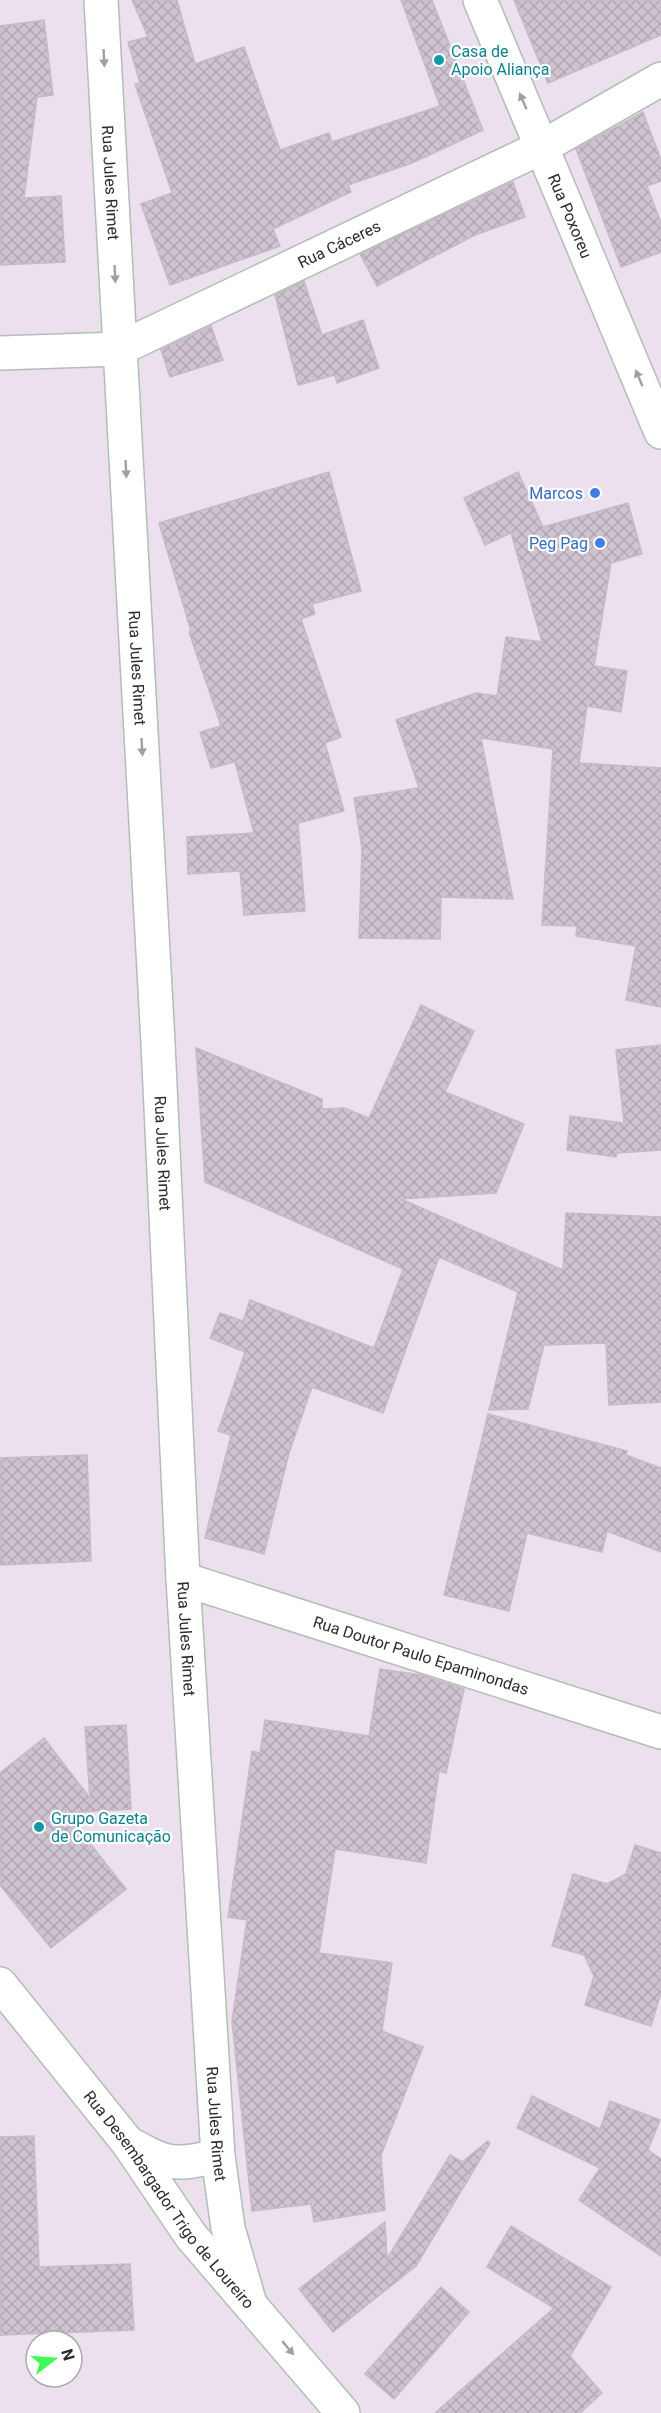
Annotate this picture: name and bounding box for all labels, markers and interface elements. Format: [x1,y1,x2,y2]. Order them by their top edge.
place label: Casa de Apoio Aliança [451,42,549,79]
one-way arrow [99,49,108,68]
marker: Casa de Apoio Aliança [432,53,446,67]
one-way arrow [518,92,528,110]
street label: Rua Jules Rimet [98,125,123,241]
street label: Rua Poxoreu [544,171,596,261]
street label: Rua Cáceres [295,217,384,272]
one-way arrow [111,265,120,284]
one-way arrow [634,369,644,387]
one-way arrow [121,459,131,478]
place label: Marcos [529,484,583,503]
marker: Marcos [588,486,602,500]
place label: Peg Pag [529,534,588,553]
marker: Peg Pag [593,536,607,550]
street label: Rua Jules Rimet [124,610,150,726]
one-way arrow [137,738,146,757]
street label: Rua Jules Rimet [150,1095,175,1211]
street label: Rua Jules Rimet [173,1581,199,1697]
street label: Rua Doutor Paulo Epaminondas [311,1612,531,1699]
place label: Grupo Gazeta de Comunicação [51,1809,171,1846]
marker: Grupo Gazeta de Comunicação [32,1820,46,1834]
street label: Rua Jules Rimet [203,2066,230,2182]
street label: Rua Desembargador Trigo de Loureiro [80,2087,258,2313]
north arrow [24,2329,84,2389]
one-way arrow [281,2340,294,2355]
text: N [57,2347,79,2363]

